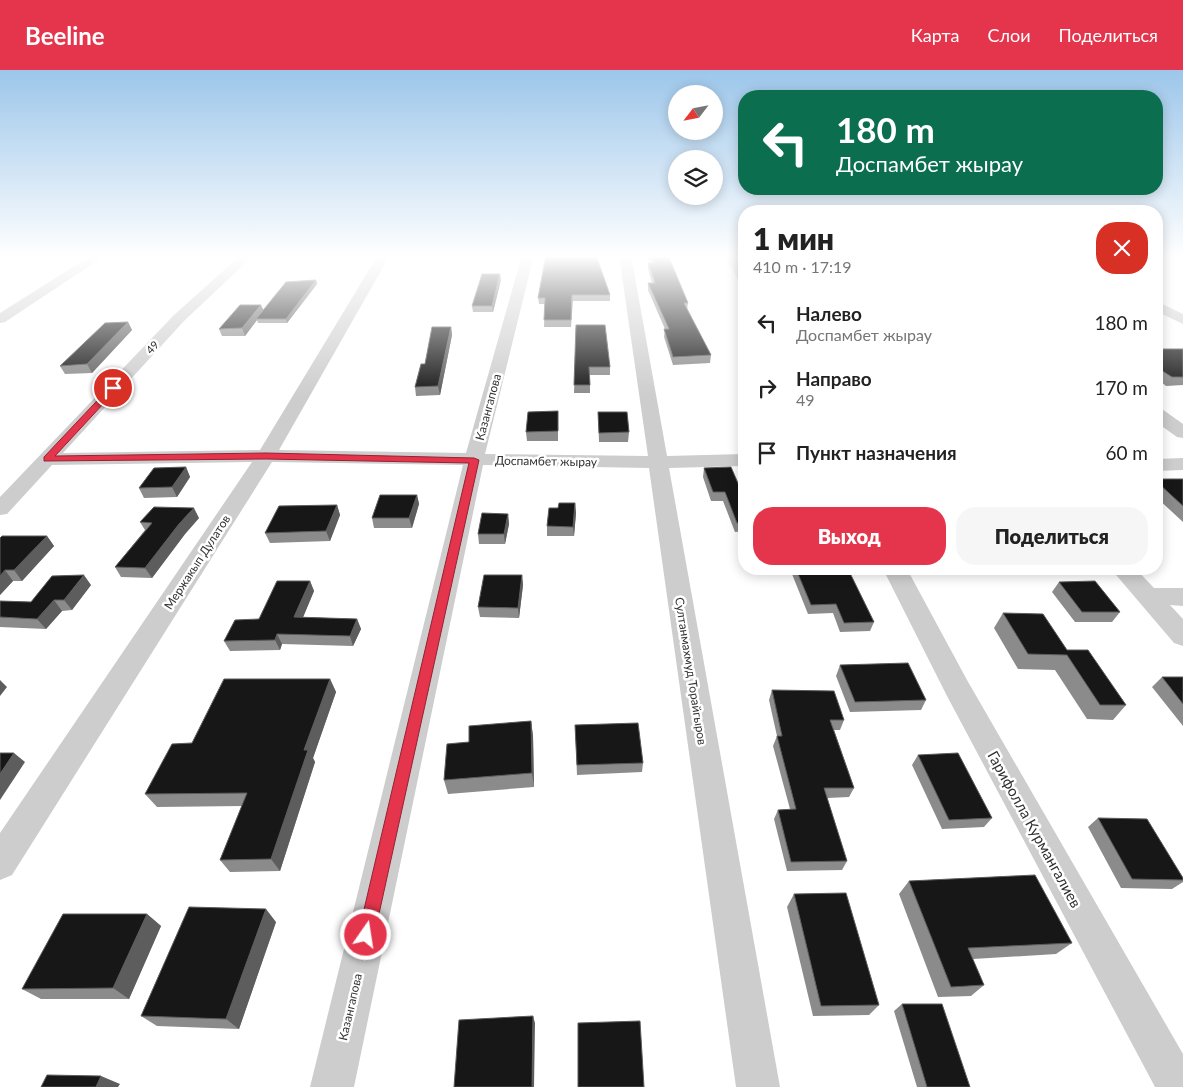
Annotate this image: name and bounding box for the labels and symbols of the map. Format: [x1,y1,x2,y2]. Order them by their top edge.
north arrow [668,85,722,140]
street label: 49 [143,338,161,356]
pin [92,367,134,409]
street label: Казангапова [472,372,504,442]
street label: Доспамбет жырау [495,453,598,469]
street label: Мержакып Дулатов [161,512,233,612]
street label: Султанмахмуд Торайгыров [672,596,710,746]
street label: Гарифолла Курмангалиев [984,748,1086,910]
position arrow [339,908,391,960]
street label: Казангапова [335,972,365,1042]

